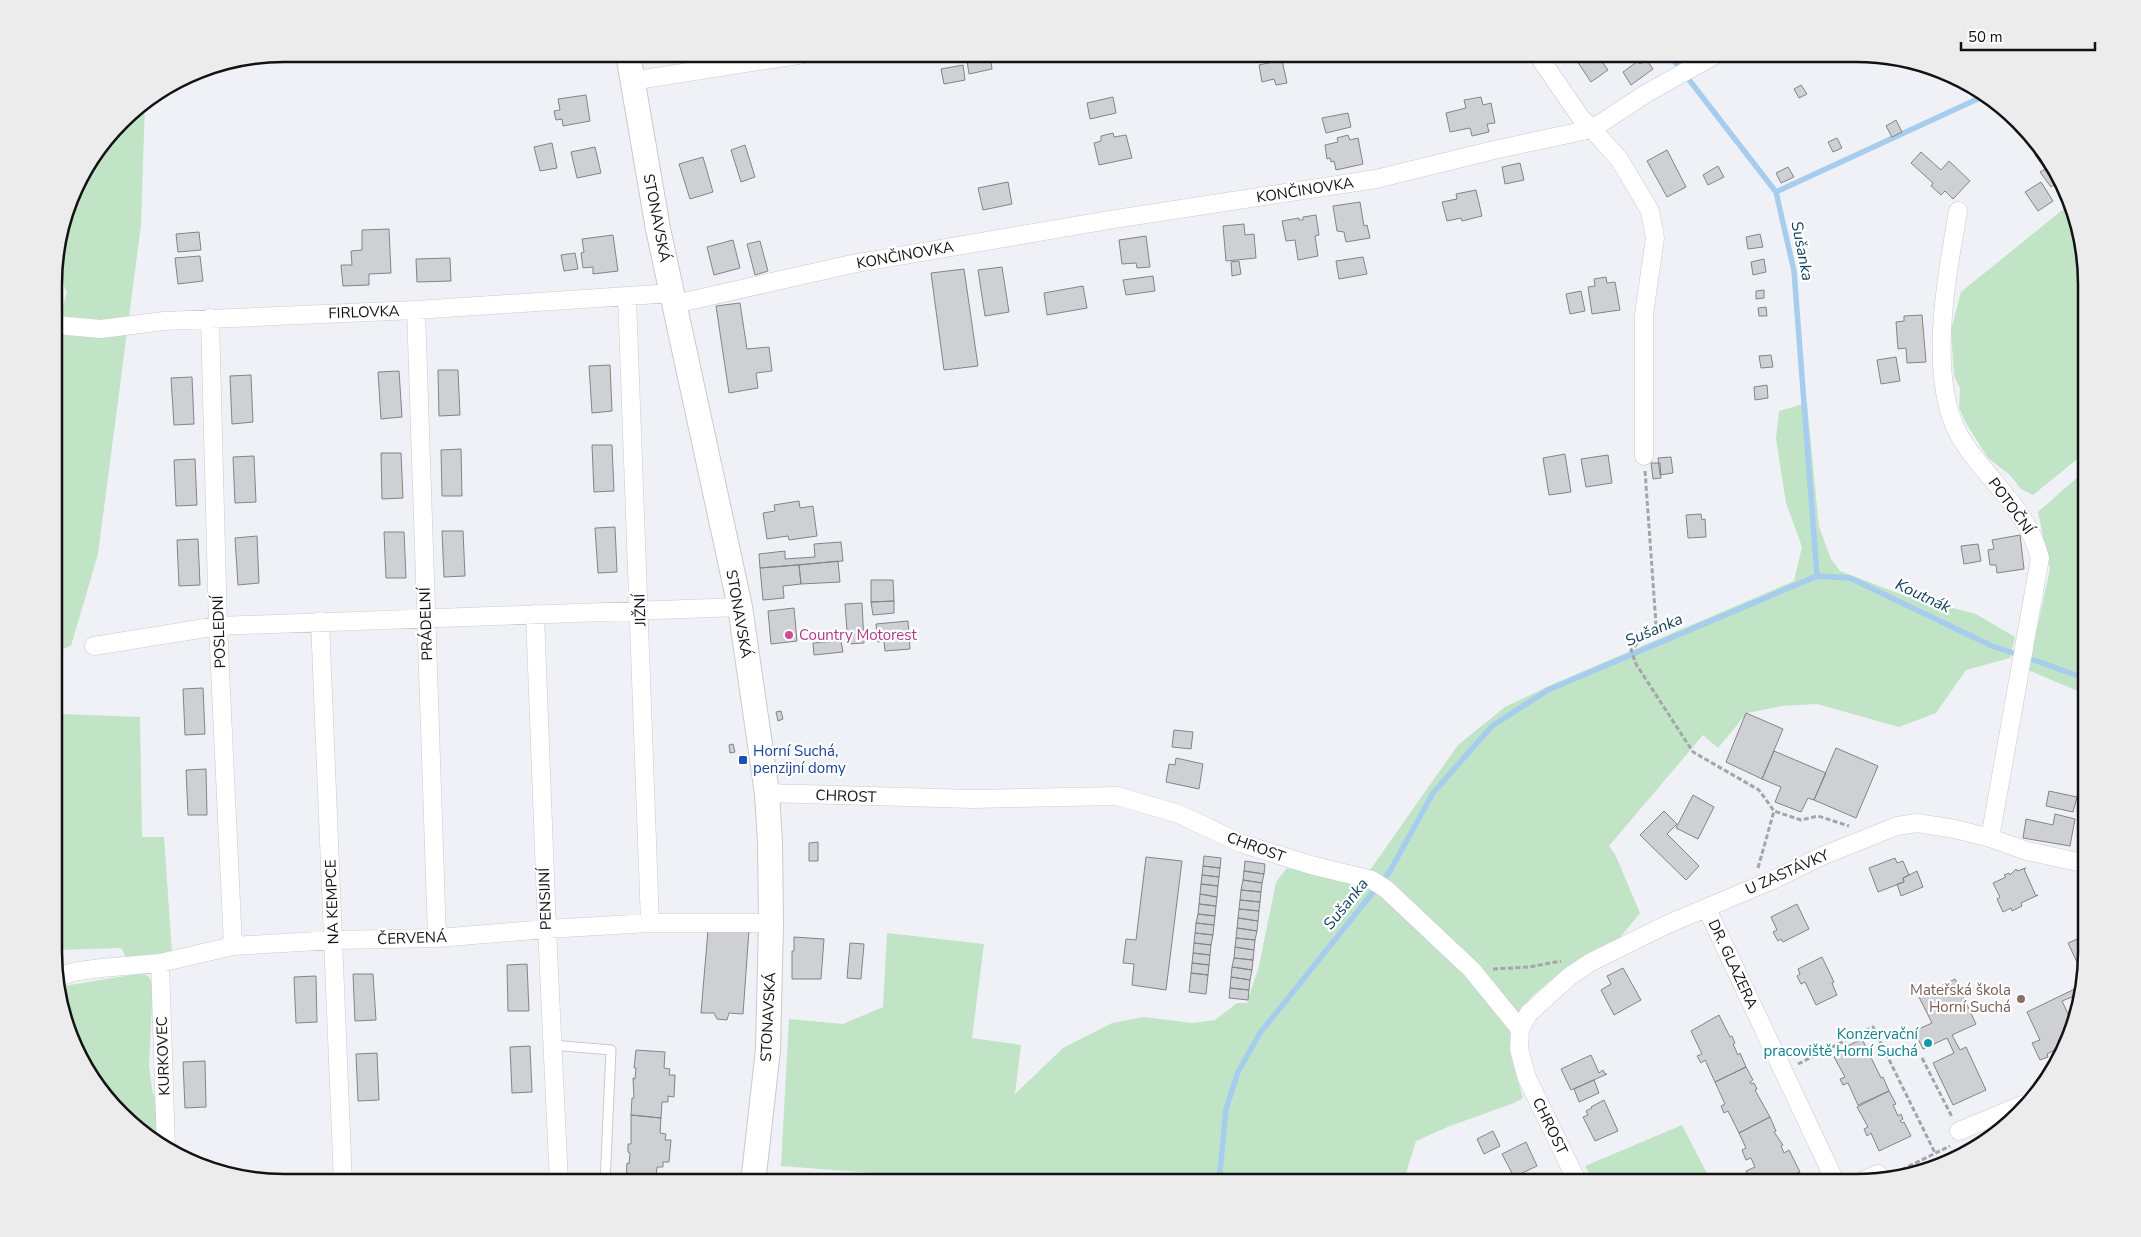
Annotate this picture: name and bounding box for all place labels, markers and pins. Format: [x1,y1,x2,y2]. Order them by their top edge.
place label: Country Motorest [799,625,917,645]
marker: Country Motorest [783,629,795,641]
place label: Horní Suchá, penzijní domy [753,741,846,778]
marker: Horní Suchá, penzijní domy [737,754,749,766]
place label: Mateřská škola Horní Suchá [1910,980,2011,1017]
marker: Mateřská škola Horní Suchá [2015,993,2027,1005]
place label: Konzervační pracoviště Horní Suchá [1764,1024,1920,1061]
marker: Konzervační pracoviště Horní Suchá [1922,1037,1934,1049]

